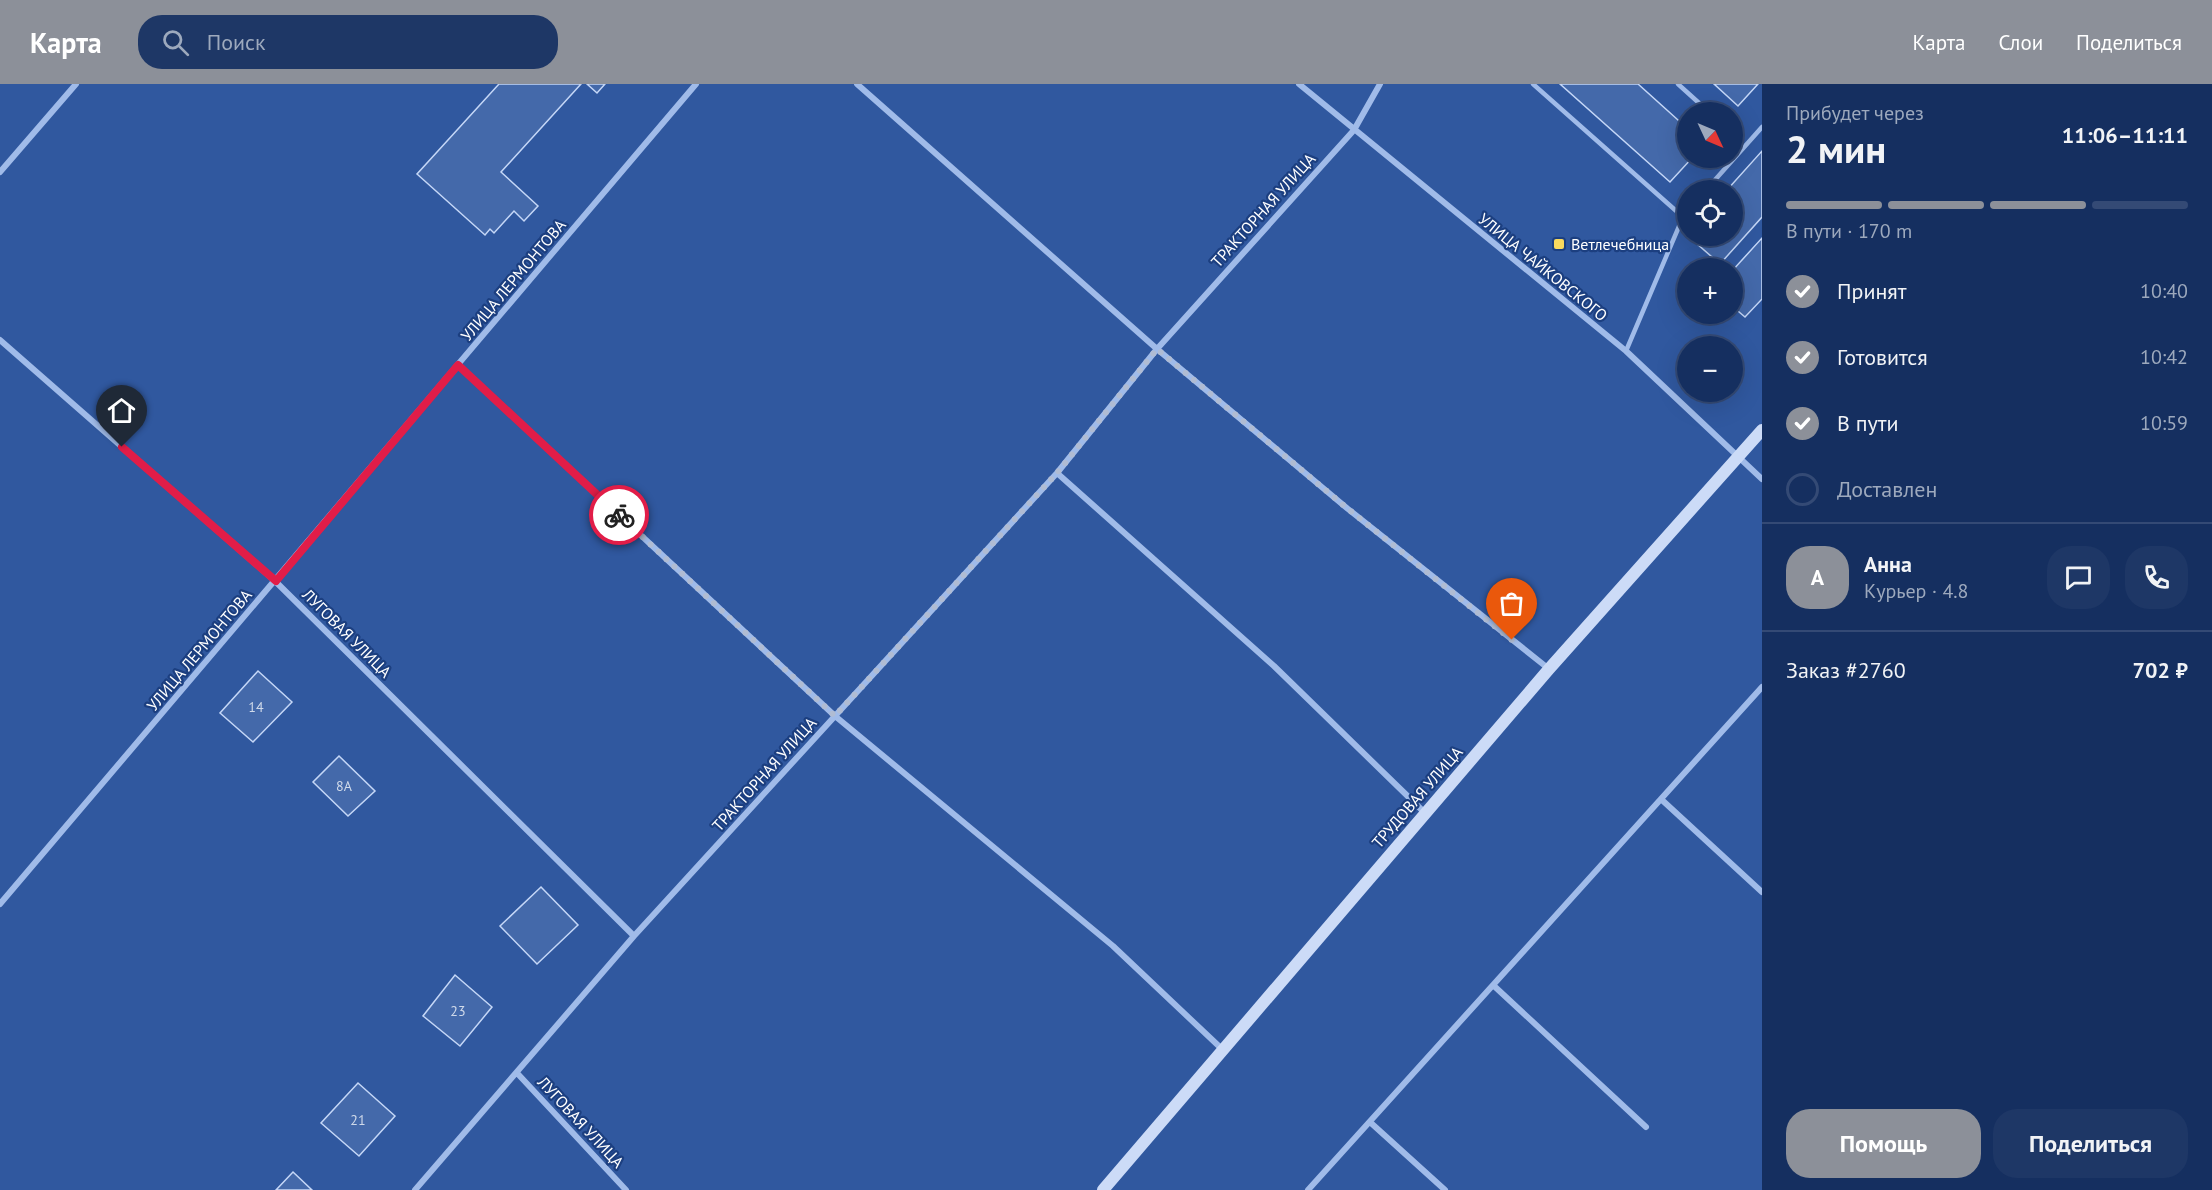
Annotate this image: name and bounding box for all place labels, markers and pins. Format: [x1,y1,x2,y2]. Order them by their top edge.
place label: Ветлечебница [1571,234,1669,254]
marker: Ветлечебница [1552,237,1566,251]
pin [96,385,147,447]
pin [1486,578,1537,640]

